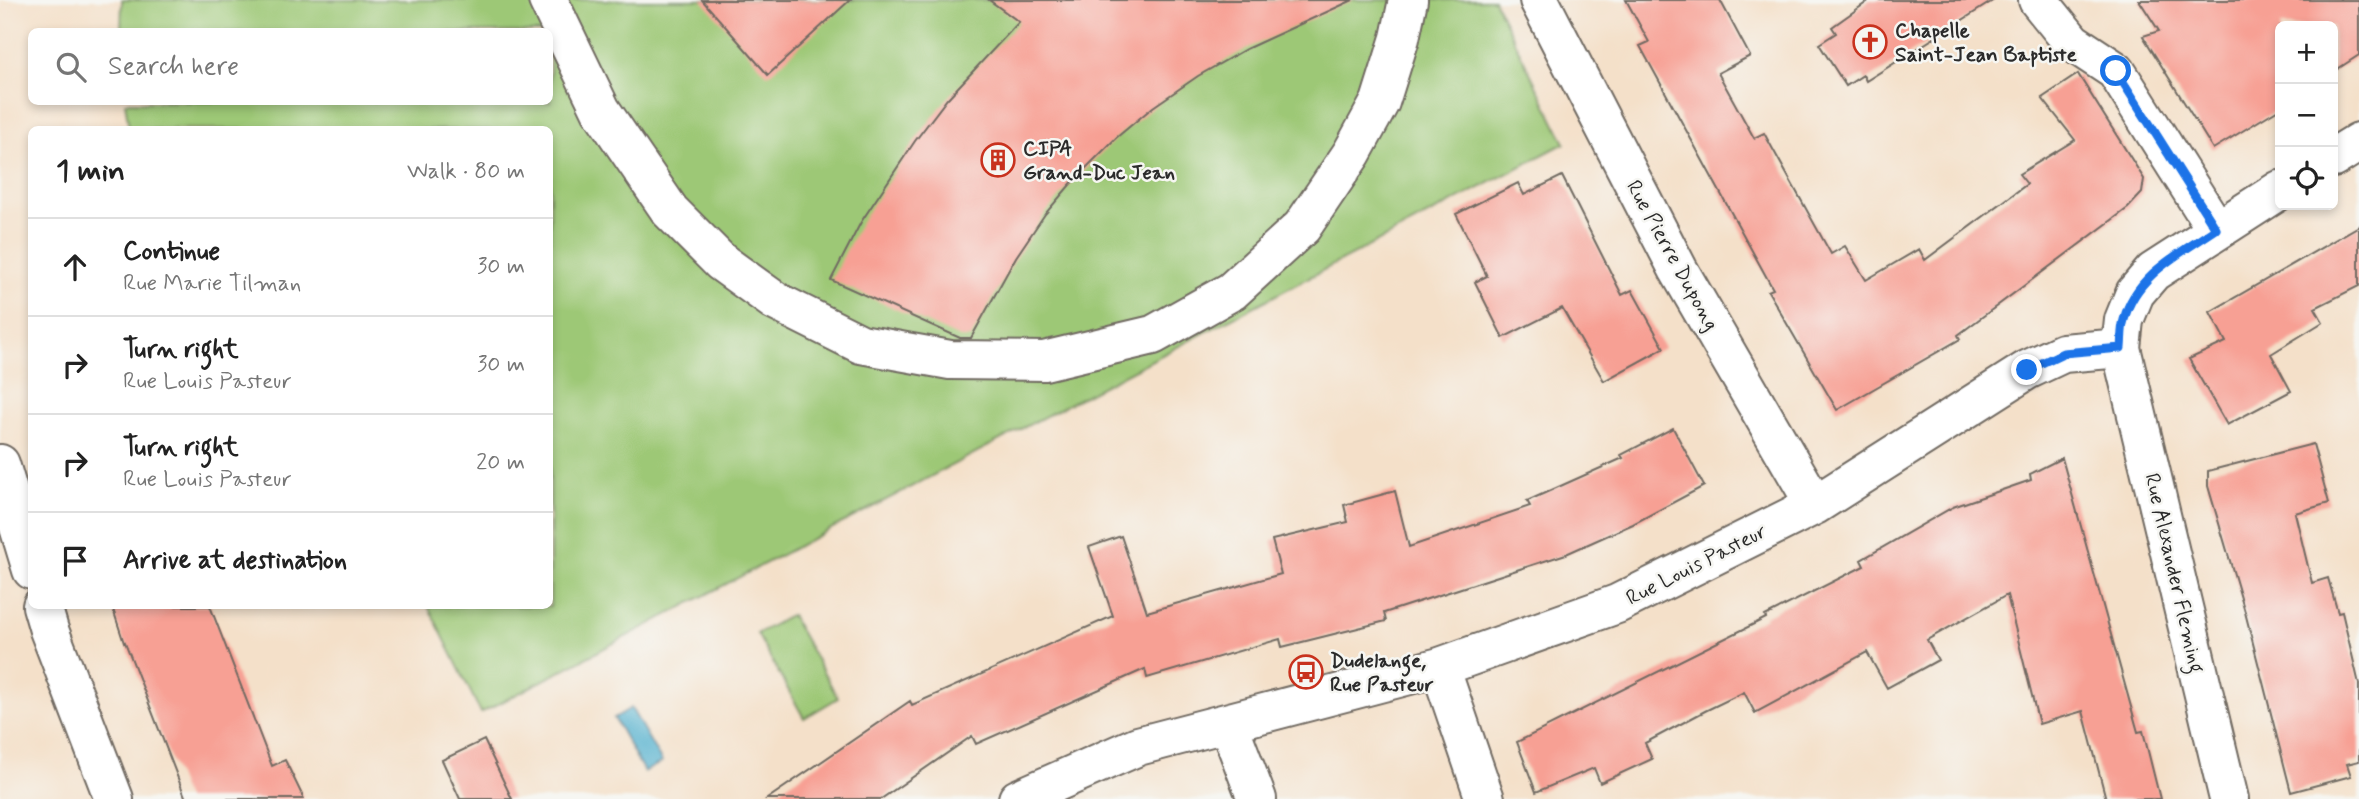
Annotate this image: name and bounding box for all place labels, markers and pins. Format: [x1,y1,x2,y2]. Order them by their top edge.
place label: Chapelle Saint-Jean Baptiste [1895,17,2077,69]
church icon: Chapelle Saint-Jean Baptiste [1851,23,1889,61]
place label: CIPA Grand-Duc Jean [1023,135,1175,187]
building icon: CIPA Grand-Duc Jean [979,141,1017,179]
place label: Dudelange, Rue Pasteur [1330,647,1434,699]
bus stop icon: Dudelange, Rue Pasteur [1287,653,1325,691]

